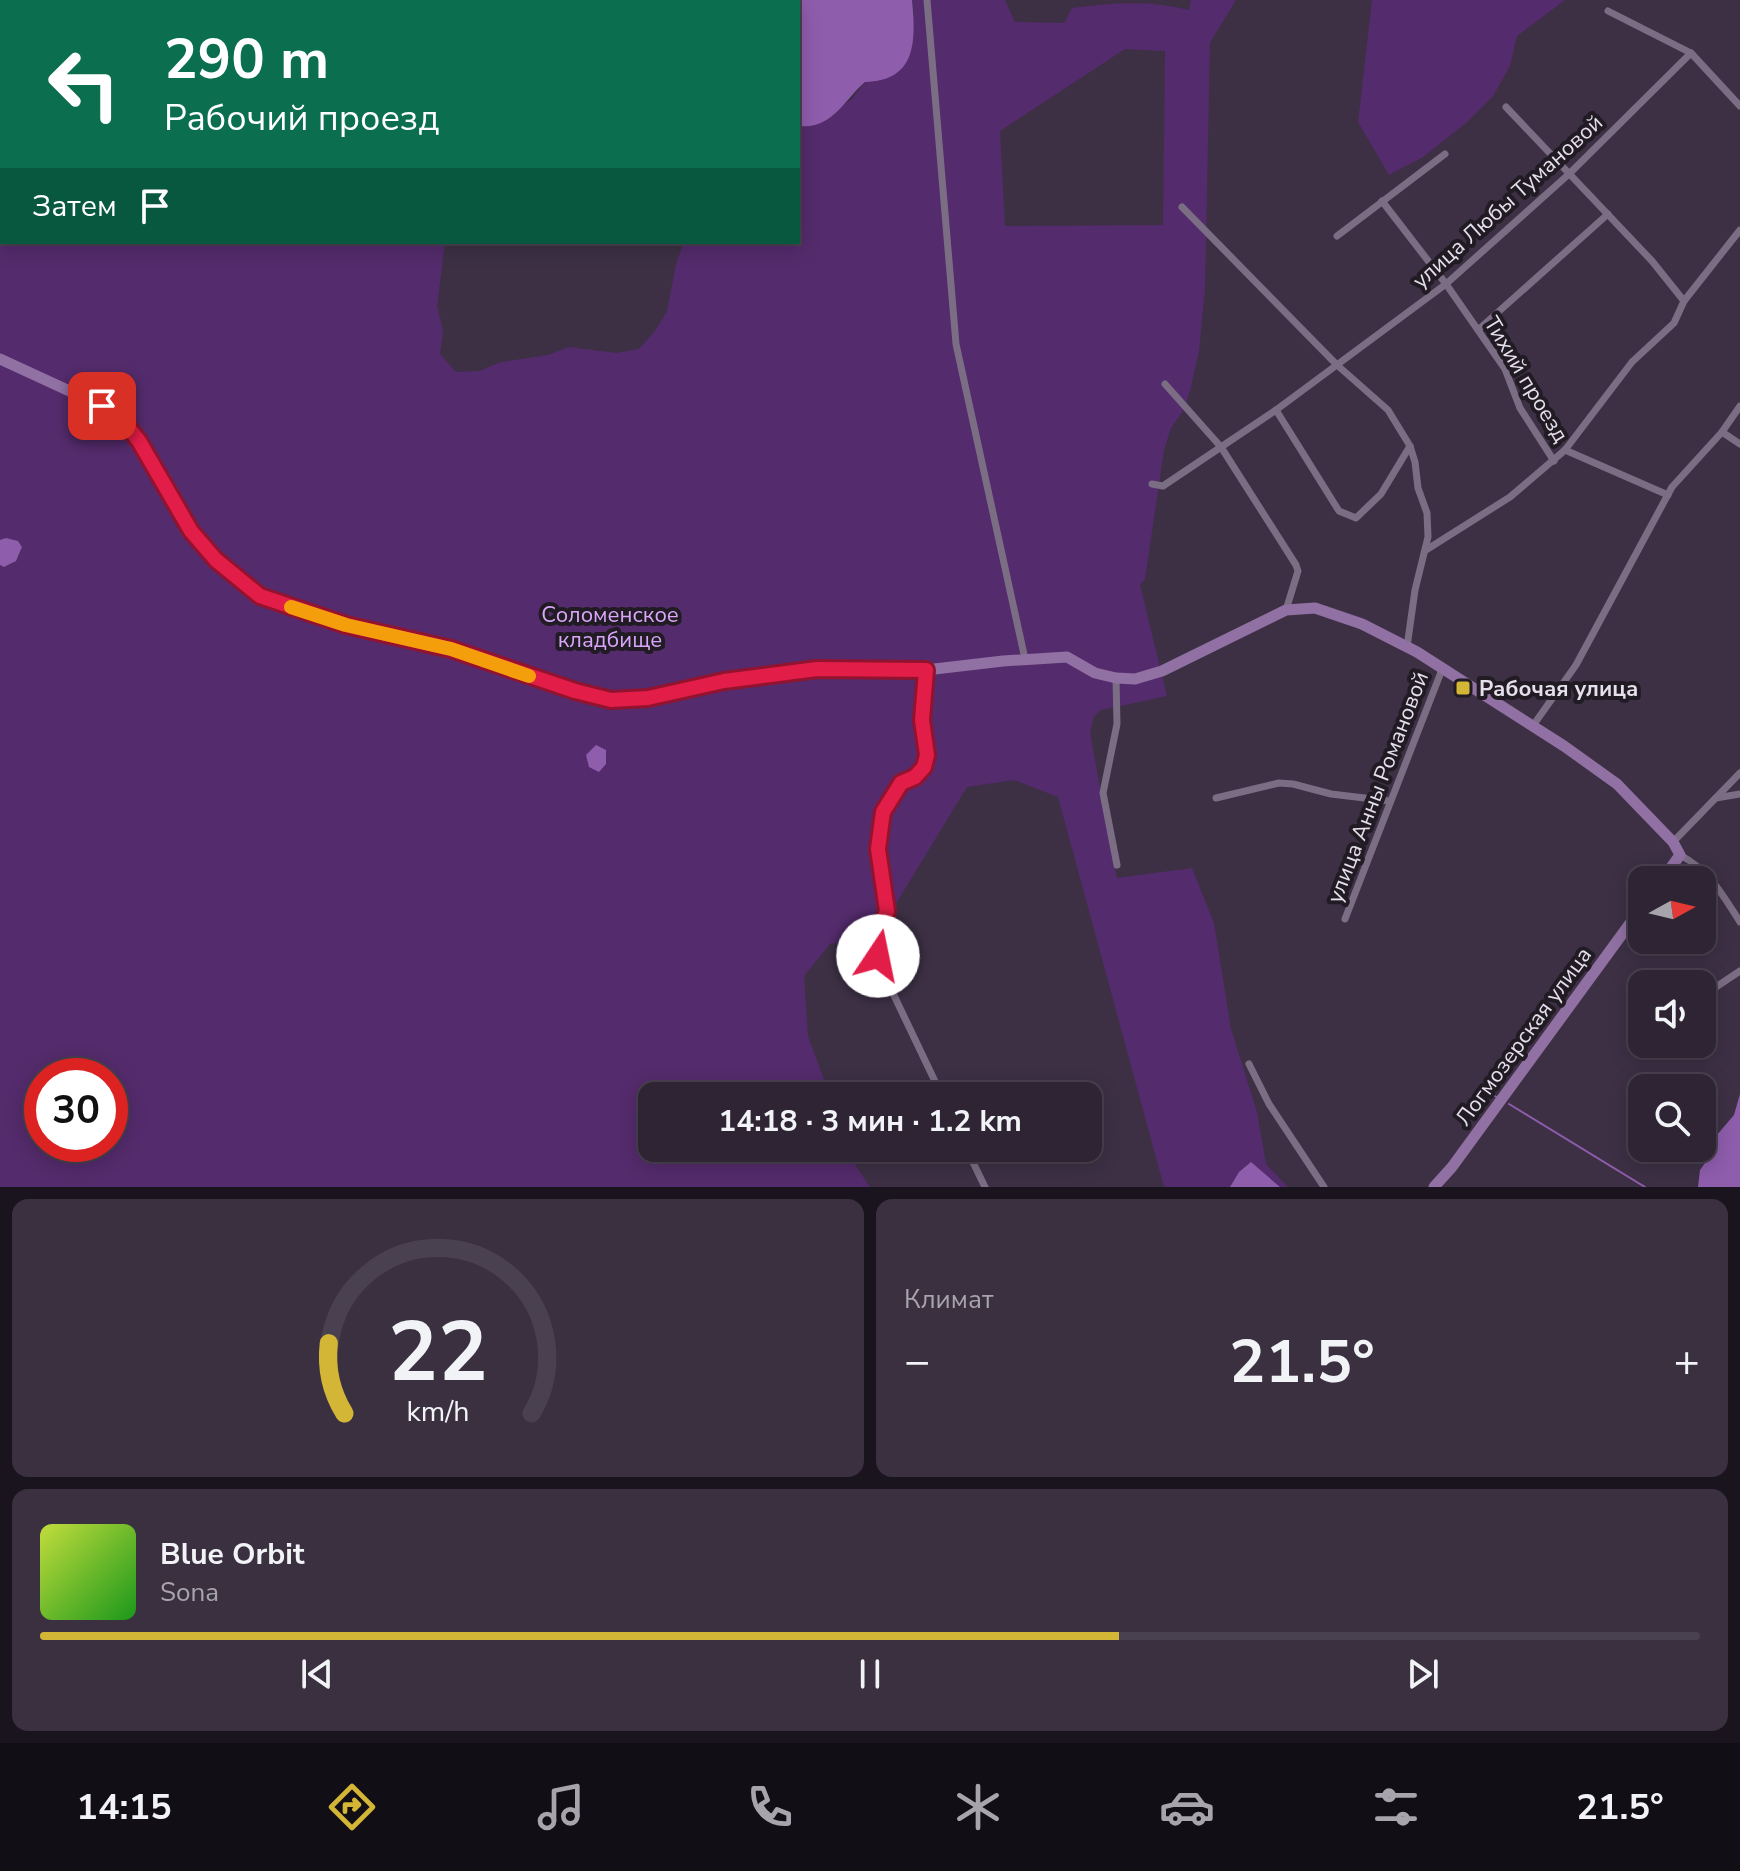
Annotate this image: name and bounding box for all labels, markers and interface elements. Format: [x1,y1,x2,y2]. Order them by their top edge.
text: 290 m [164,21,329,98]
icon: left [32,32,136,136]
text: Рабочий проезд [164,94,440,143]
street label: улица Любы Тумановой [1406,108,1609,295]
icon: arrive [133,184,177,228]
text: Затем [32,186,117,227]
street label: Тихий проезд [1477,311,1576,448]
pin [68,372,136,440]
icon: arrive [80,384,124,428]
park label: Соломенское кладбище [541,600,679,655]
street label: улица Анны Романовой [1320,667,1436,907]
place label: Рабочая улица [1479,674,1638,704]
marker: Рабочая улица [1454,679,1472,697]
north arrow [1628,866,1716,954]
map controls [1628,866,1716,1162]
position arrow [836,914,920,998]
street label: Логмозерская улица [1449,941,1599,1132]
button: sound [1628,970,1716,1058]
speed limit sign: 30 [24,1058,128,1162]
button: search [1628,1074,1716,1162]
text: 14:18 · 3 мин · 1.2 km [718,1101,1022,1142]
text: Климат [904,1282,993,1317]
text: 22 [388,1296,488,1409]
text: 21.5° [1229,1321,1375,1403]
text: − [904,1332,930,1392]
text: + [1674,1332,1700,1392]
text: km/h [407,1392,469,1431]
text: Blue Orbit [160,1534,304,1575]
text: Sona [160,1575,219,1610]
icon: previous [295,1652,339,1696]
icon: pause [848,1652,892,1696]
icon: next [1401,1652,1445,1696]
icon: directions [324,1779,380,1835]
icon: music [533,1779,589,1835]
icon: phone [742,1779,798,1835]
icon: climate [950,1779,1006,1835]
icon: car [1159,1779,1215,1835]
icon: filters [1368,1779,1424,1835]
text: 14:15 [76,1783,172,1832]
text: 21.5° [1576,1783,1664,1832]

